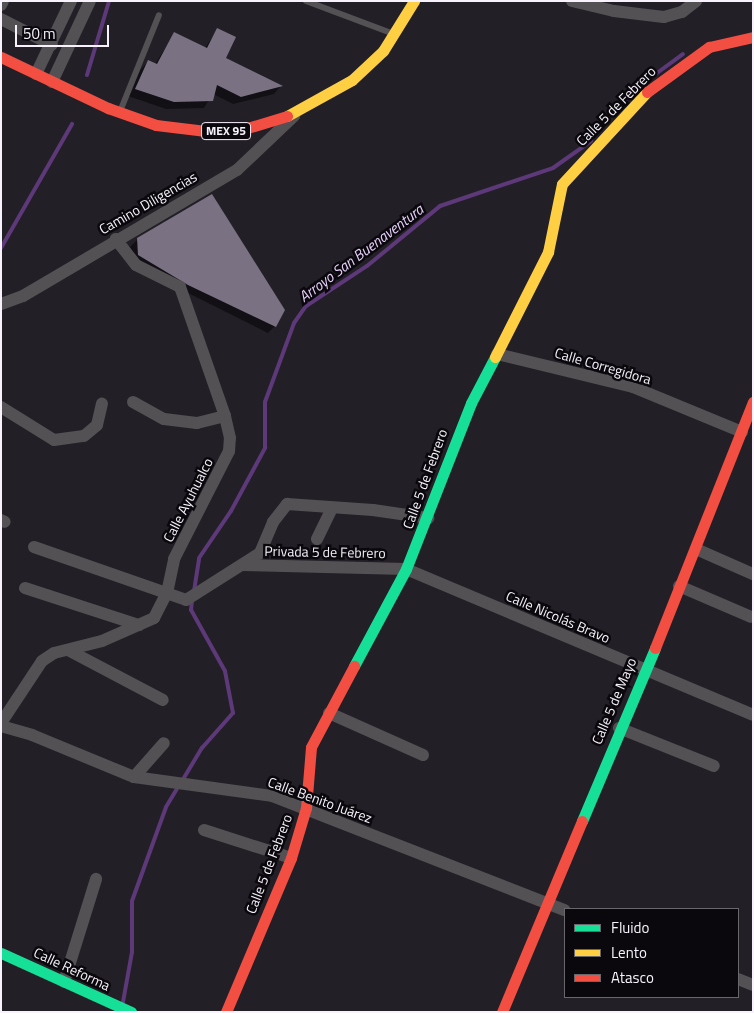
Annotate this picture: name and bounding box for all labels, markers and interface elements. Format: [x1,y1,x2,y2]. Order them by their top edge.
scale bar [18,15,111,47]
text: 50 m [23,22,56,45]
street label: Calle 5 de Febrero [573,63,659,149]
road number: MEX 95 [201,122,251,140]
street label: Camino Diligencias [96,168,200,238]
water label: Arroyo San Buenaventura [295,200,427,306]
street label: Calle Corregidora [553,344,653,388]
street label: Calle 5 de Febrero [399,427,451,531]
street label: Calle Ayuhualco [160,455,216,545]
street label: Privada 5 de Febrero [264,543,386,561]
street label: Calle Nicolás Bravo [503,587,613,647]
street label: Calle 5 de Mayo [588,655,640,747]
street label: Calle Benito Juárez [266,773,374,827]
street label: Calle 5 de Febrero [242,812,296,916]
legend [564,908,739,998]
text: Fluido [611,916,649,939]
text: Lento [611,941,647,964]
street label: Calle Reforma [31,944,113,994]
text: Atasco [611,966,654,989]

